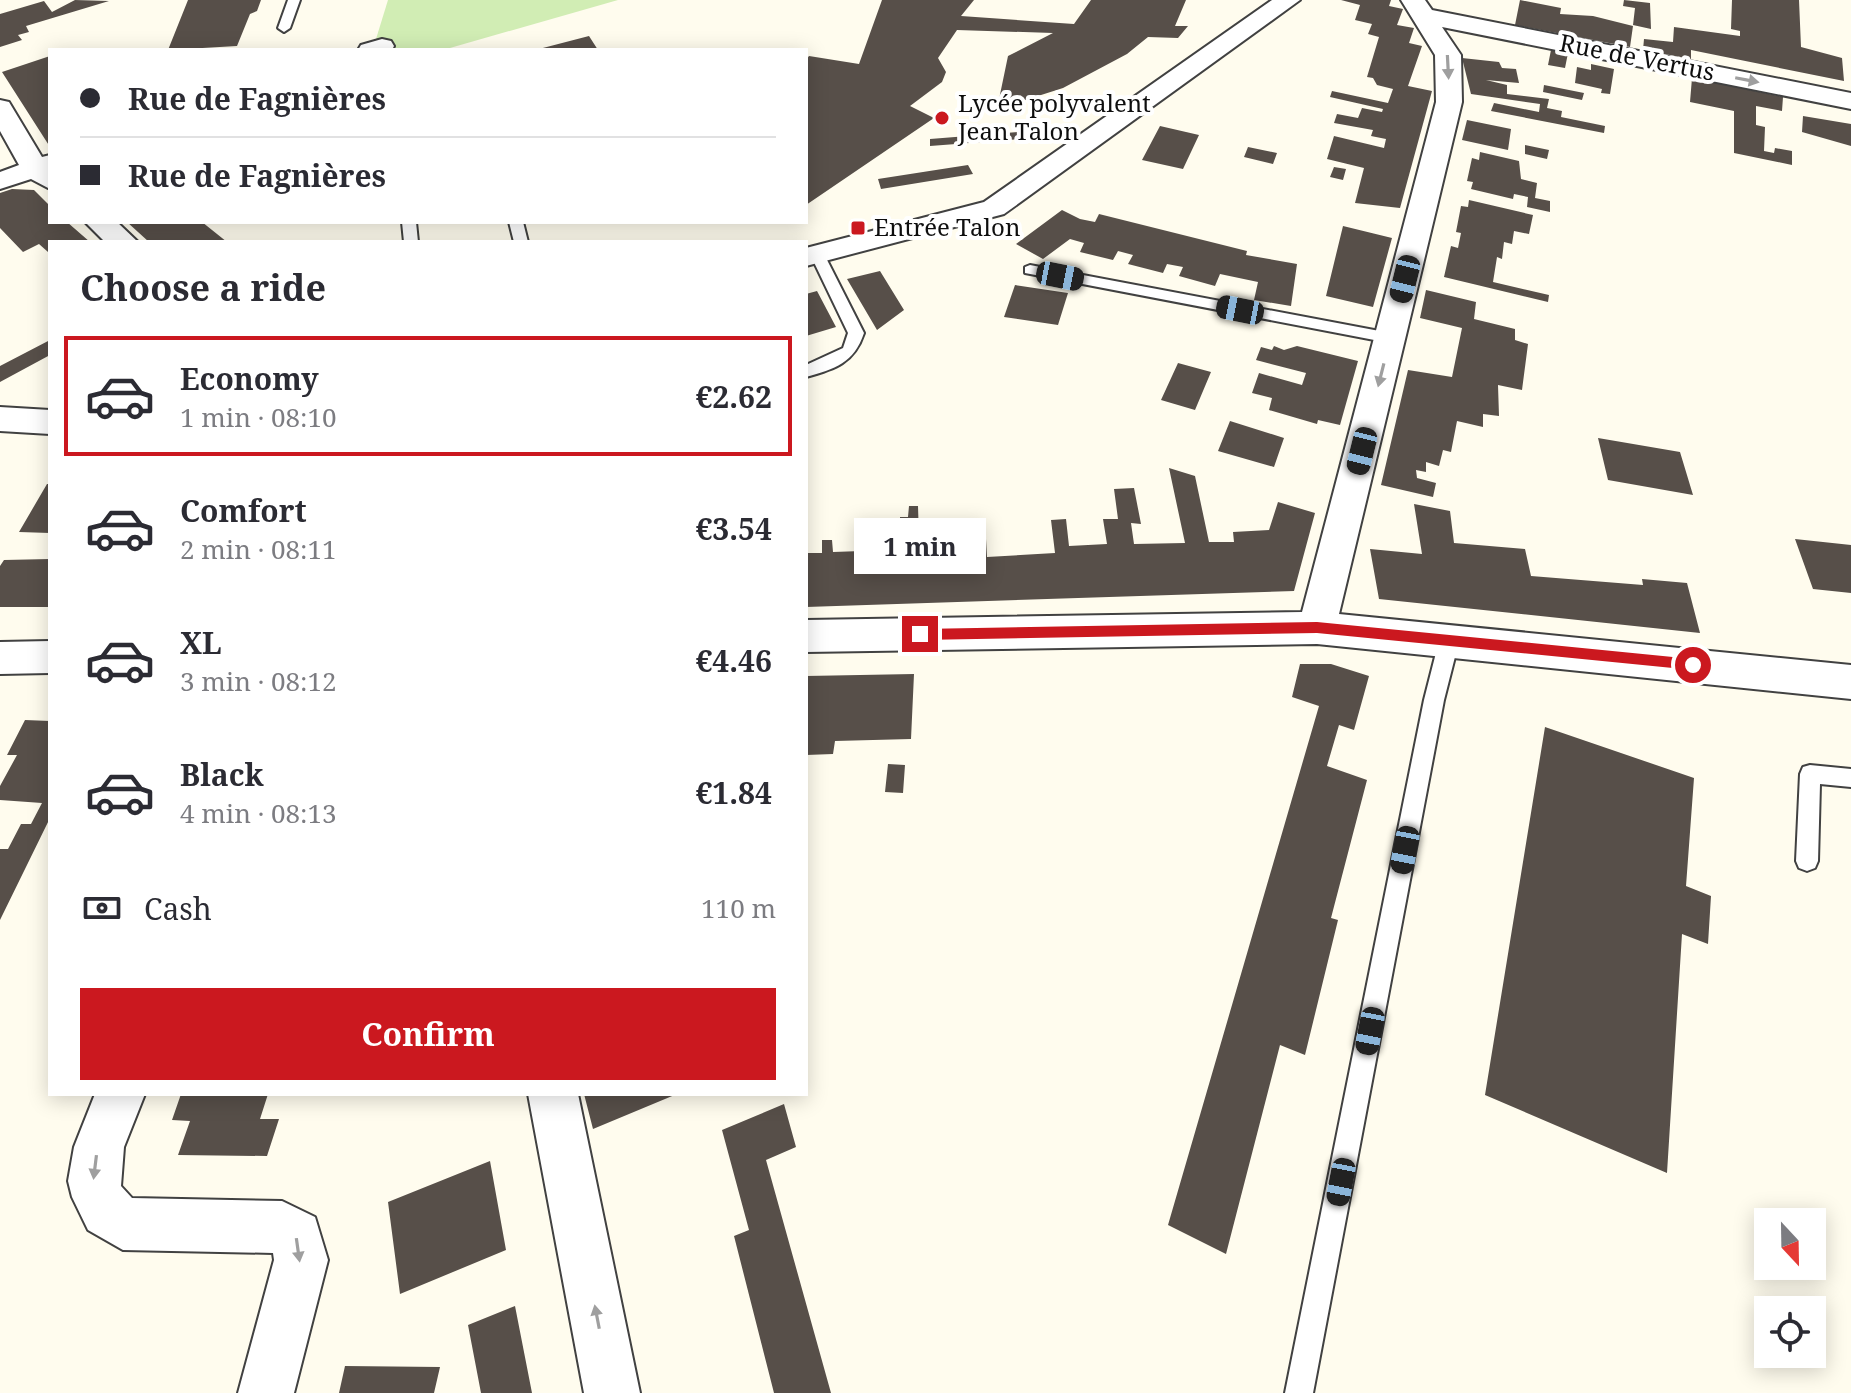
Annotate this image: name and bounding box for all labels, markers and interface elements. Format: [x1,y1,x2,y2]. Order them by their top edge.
street label: Rue de Vertus [1557,25,1718,88]
one-way arrow [1442,55,1455,80]
one-way arrow [1734,74,1759,87]
text: Rue de Fagnières [128,78,386,119]
place label: Lycée polyvalent Jean Talon [957,86,1151,147]
marker: Lycée polyvalent Jean Talon [933,109,951,127]
text: Rue de Fagnières [128,155,386,196]
place label: Entrée Talon [874,210,1020,243]
marker: Entrée Talon [849,219,867,237]
car [1388,253,1422,305]
car [1034,260,1086,292]
text: Choose a ride [80,263,326,312]
car [1214,294,1266,326]
text: Economy [180,358,319,399]
icon: car [84,360,156,432]
one-way arrow [1374,362,1386,387]
text: €2.62 [696,376,772,417]
text: 1 min · 08:10 [180,399,337,435]
car [1345,425,1379,477]
text: Comfort [180,490,307,531]
icon: car [84,492,156,564]
text: €3.54 [696,508,772,549]
callout: 1 min [854,518,986,574]
text: 1 min [883,528,957,564]
text: 2 min · 08:11 [180,531,337,567]
route end [902,616,938,652]
text: XL [180,622,222,663]
icon: car [84,624,156,696]
text: €4.46 [696,640,772,681]
route start [1675,647,1711,683]
text: 3 min · 08:12 [180,663,337,699]
text: Black [180,754,264,795]
icon: car [84,756,156,828]
text: €1.84 [696,772,772,813]
text: 4 min · 08:13 [180,795,337,831]
car [1389,824,1421,876]
icon: cash [80,886,124,930]
text: Cash [144,888,212,929]
text: 110 m [701,890,776,926]
button: Confirm [80,988,776,1080]
car [1354,1005,1386,1057]
one-way arrow [89,1155,102,1180]
car [1325,1156,1357,1208]
north arrow [1754,1208,1826,1280]
map controls [1754,1208,1826,1368]
one-way arrow [292,1237,305,1262]
button: locate [1754,1296,1826,1368]
one-way arrow [590,1304,603,1329]

